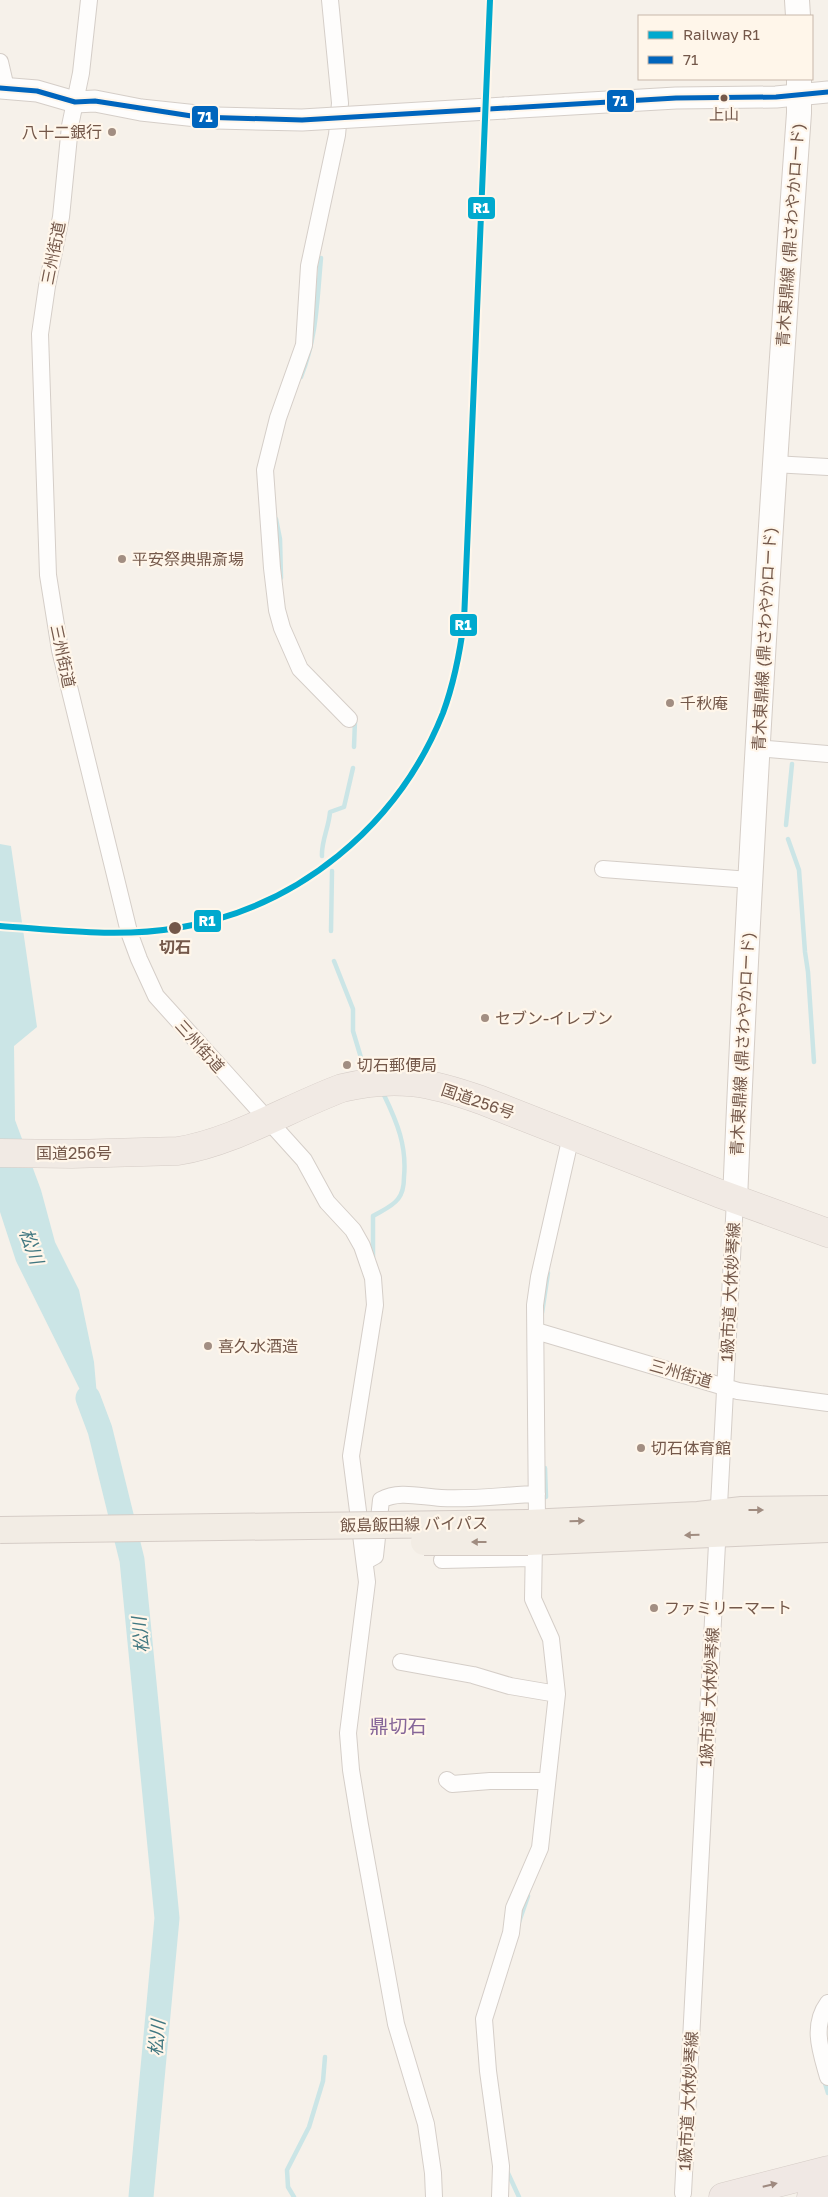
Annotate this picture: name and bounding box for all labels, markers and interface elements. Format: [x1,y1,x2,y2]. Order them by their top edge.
legend [638,15,813,80]
text: Railway R1 [683,25,760,43]
text: 71 [683,50,698,68]
line badge: 71 [606,89,635,113]
text: 71 [613,92,627,109]
marker: 上山 [719,93,729,103]
line badge: 71 [191,105,219,129]
place label: 上山 [709,105,739,123]
text: 71 [198,108,212,125]
place label: 八十二銀行 [22,122,102,142]
street label: 青木東鼎線 (鼎さわやかロード) [772,122,808,348]
marker: 八十二銀行 [106,126,118,138]
line badge: R1 [467,196,496,220]
text: R1 [473,199,489,216]
street label: 三州街道 [37,220,69,286]
street label: 青木東鼎線 (鼎さわやかロード) [748,527,780,751]
place label: 平安祭典鼎斎場 [132,549,244,569]
marker: 平安祭典鼎斎場 [116,553,128,565]
line badge: R1 [449,613,478,637]
text: R1 [455,616,471,633]
street label: 三州街道 [47,623,79,689]
place label: 千秋庵 [680,693,728,713]
marker: 千秋庵 [664,697,676,709]
line badge: R1 [193,909,222,933]
text: R1 [199,912,215,929]
marker: 切石 [167,920,183,936]
street label: 青木東鼎線 (鼎さわやかロード) [726,932,758,1156]
place label: 切石 [159,937,191,957]
place label: セブン-イレブン [495,1008,613,1028]
marker: セブン-イレブン [479,1012,491,1024]
street label: 三州街道 [171,1016,229,1076]
place label: 切石郵便局 [357,1055,437,1075]
marker: 切石郵便局 [341,1059,353,1071]
street label: 国道256号 [439,1079,517,1123]
street label: 国道256号 [36,1143,112,1163]
street label: 1級市道 大休妙琴線 [716,1222,744,1362]
water label: 松川 [16,1225,49,1269]
place label: 喜久水酒造 [218,1336,298,1356]
marker: 喜久水酒造 [202,1340,214,1352]
street label: 三州街道 [647,1355,715,1391]
place label: 切石体育館 [651,1438,731,1458]
marker: 切石体育館 [635,1442,647,1454]
one-way arrow [749,1506,765,1514]
street label: 飯島飯田線 バイパス [340,1513,488,1535]
one-way arrow [569,1516,585,1524]
one-way arrow [684,1531,700,1539]
one-way arrow [471,1538,487,1546]
place label: ファミリーマート [664,1598,792,1618]
marker: ファミリーマート [648,1602,660,1614]
water label: 松川 [127,1614,153,1654]
street label: 1級市道 大休妙琴線 [695,1627,723,1767]
district label: 鼎切石 [369,1714,427,1737]
water label: 松川 [143,2017,169,2057]
street label: 1級市道 大休妙琴線 [674,2031,702,2171]
one-way arrow [762,2181,777,2189]

